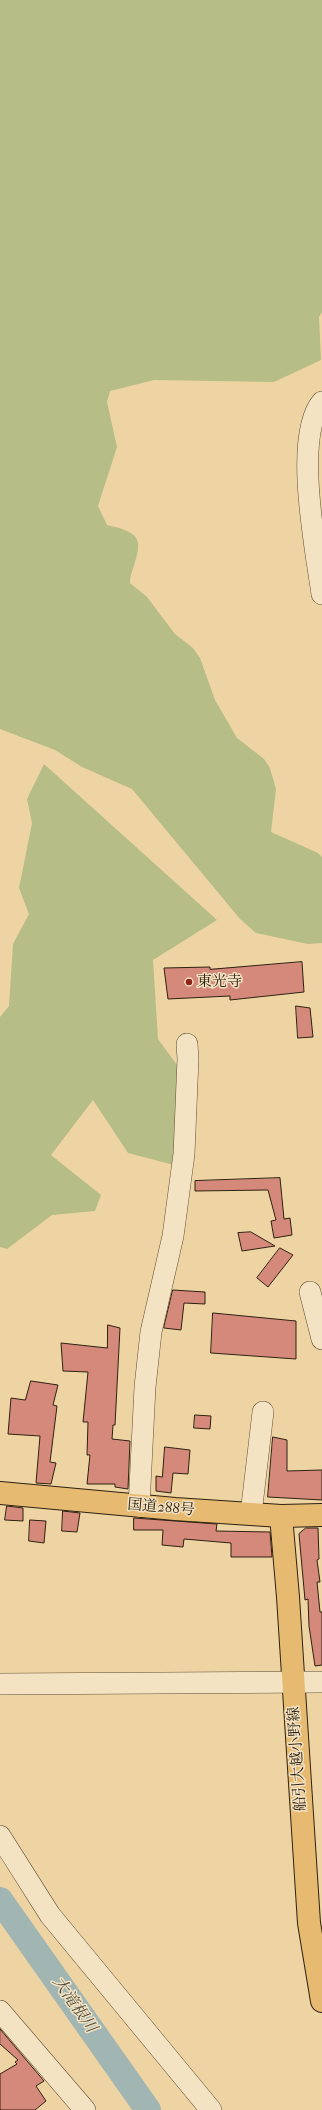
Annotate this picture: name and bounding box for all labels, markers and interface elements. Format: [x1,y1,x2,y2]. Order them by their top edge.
place label: 東光寺 [197,973,242,991]
marker: 東光寺 [184,977,194,987]
street label: 国道288号 [126,1496,196,1520]
street label: 船引大越小野線 [285,1706,311,1812]
water label: 大滝根川 [48,1973,100,2037]

